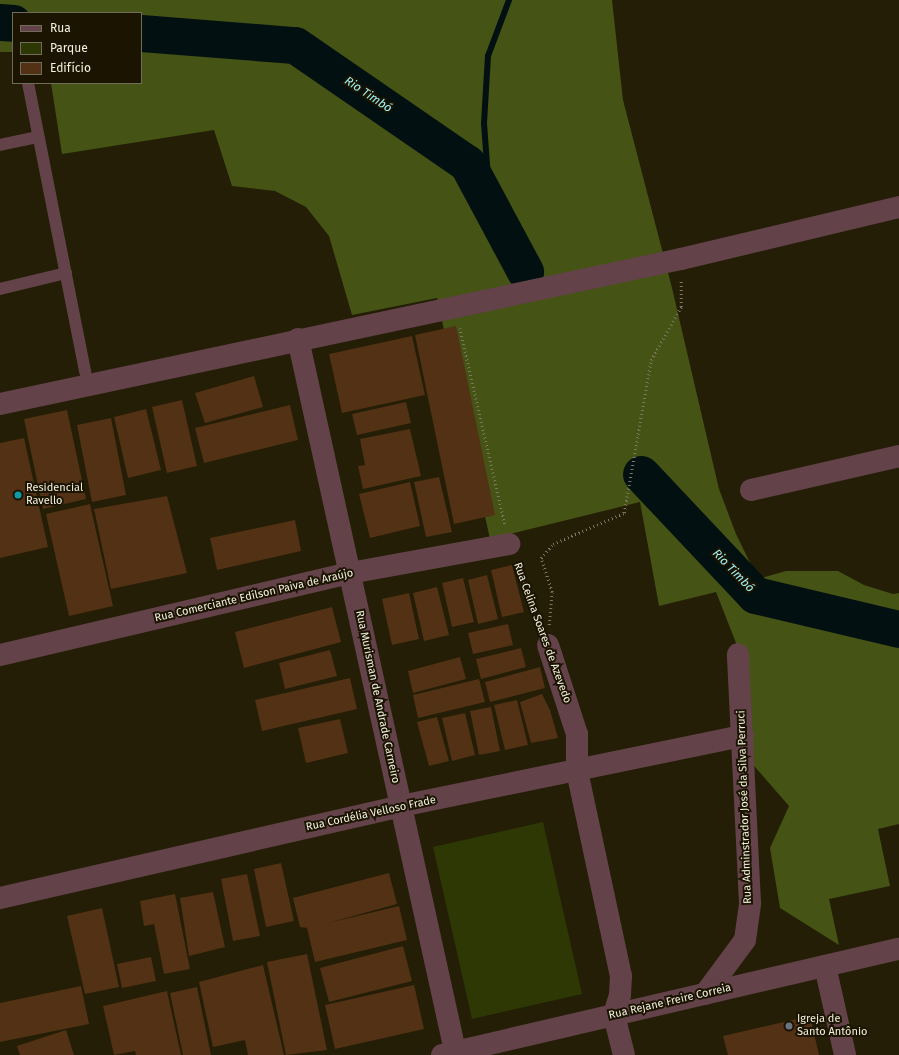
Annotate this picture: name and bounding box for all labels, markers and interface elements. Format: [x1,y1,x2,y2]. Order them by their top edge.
legend [12,12,142,84]
text: Rua [50,21,71,35]
text: Parque [50,41,88,55]
text: Edifício [50,61,91,75]
water label: Rio Timbó [342,74,394,116]
place label: Residencial Ravello [26,482,83,508]
marker: Residencial Ravello [13,490,23,500]
water label: Rio Timbó [709,547,757,595]
street label: Rua Celina Soares de Azevedo [510,561,574,705]
street label: Rua Comerciante Edílson Paiva de Araújo [153,567,355,625]
street label: Rua Murisman de Andrade Carneiro [352,609,402,785]
street label: Rua Adminstrador José da Silva Perruci [735,710,755,904]
street label: Rua Cordélia Velloso Frade [305,794,437,834]
street label: Rua Rejane Freire Correia [607,981,733,1023]
place label: Igreja de Santo Antônio [797,1013,868,1039]
marker: Igreja de Santo Antônio [784,1021,794,1031]

